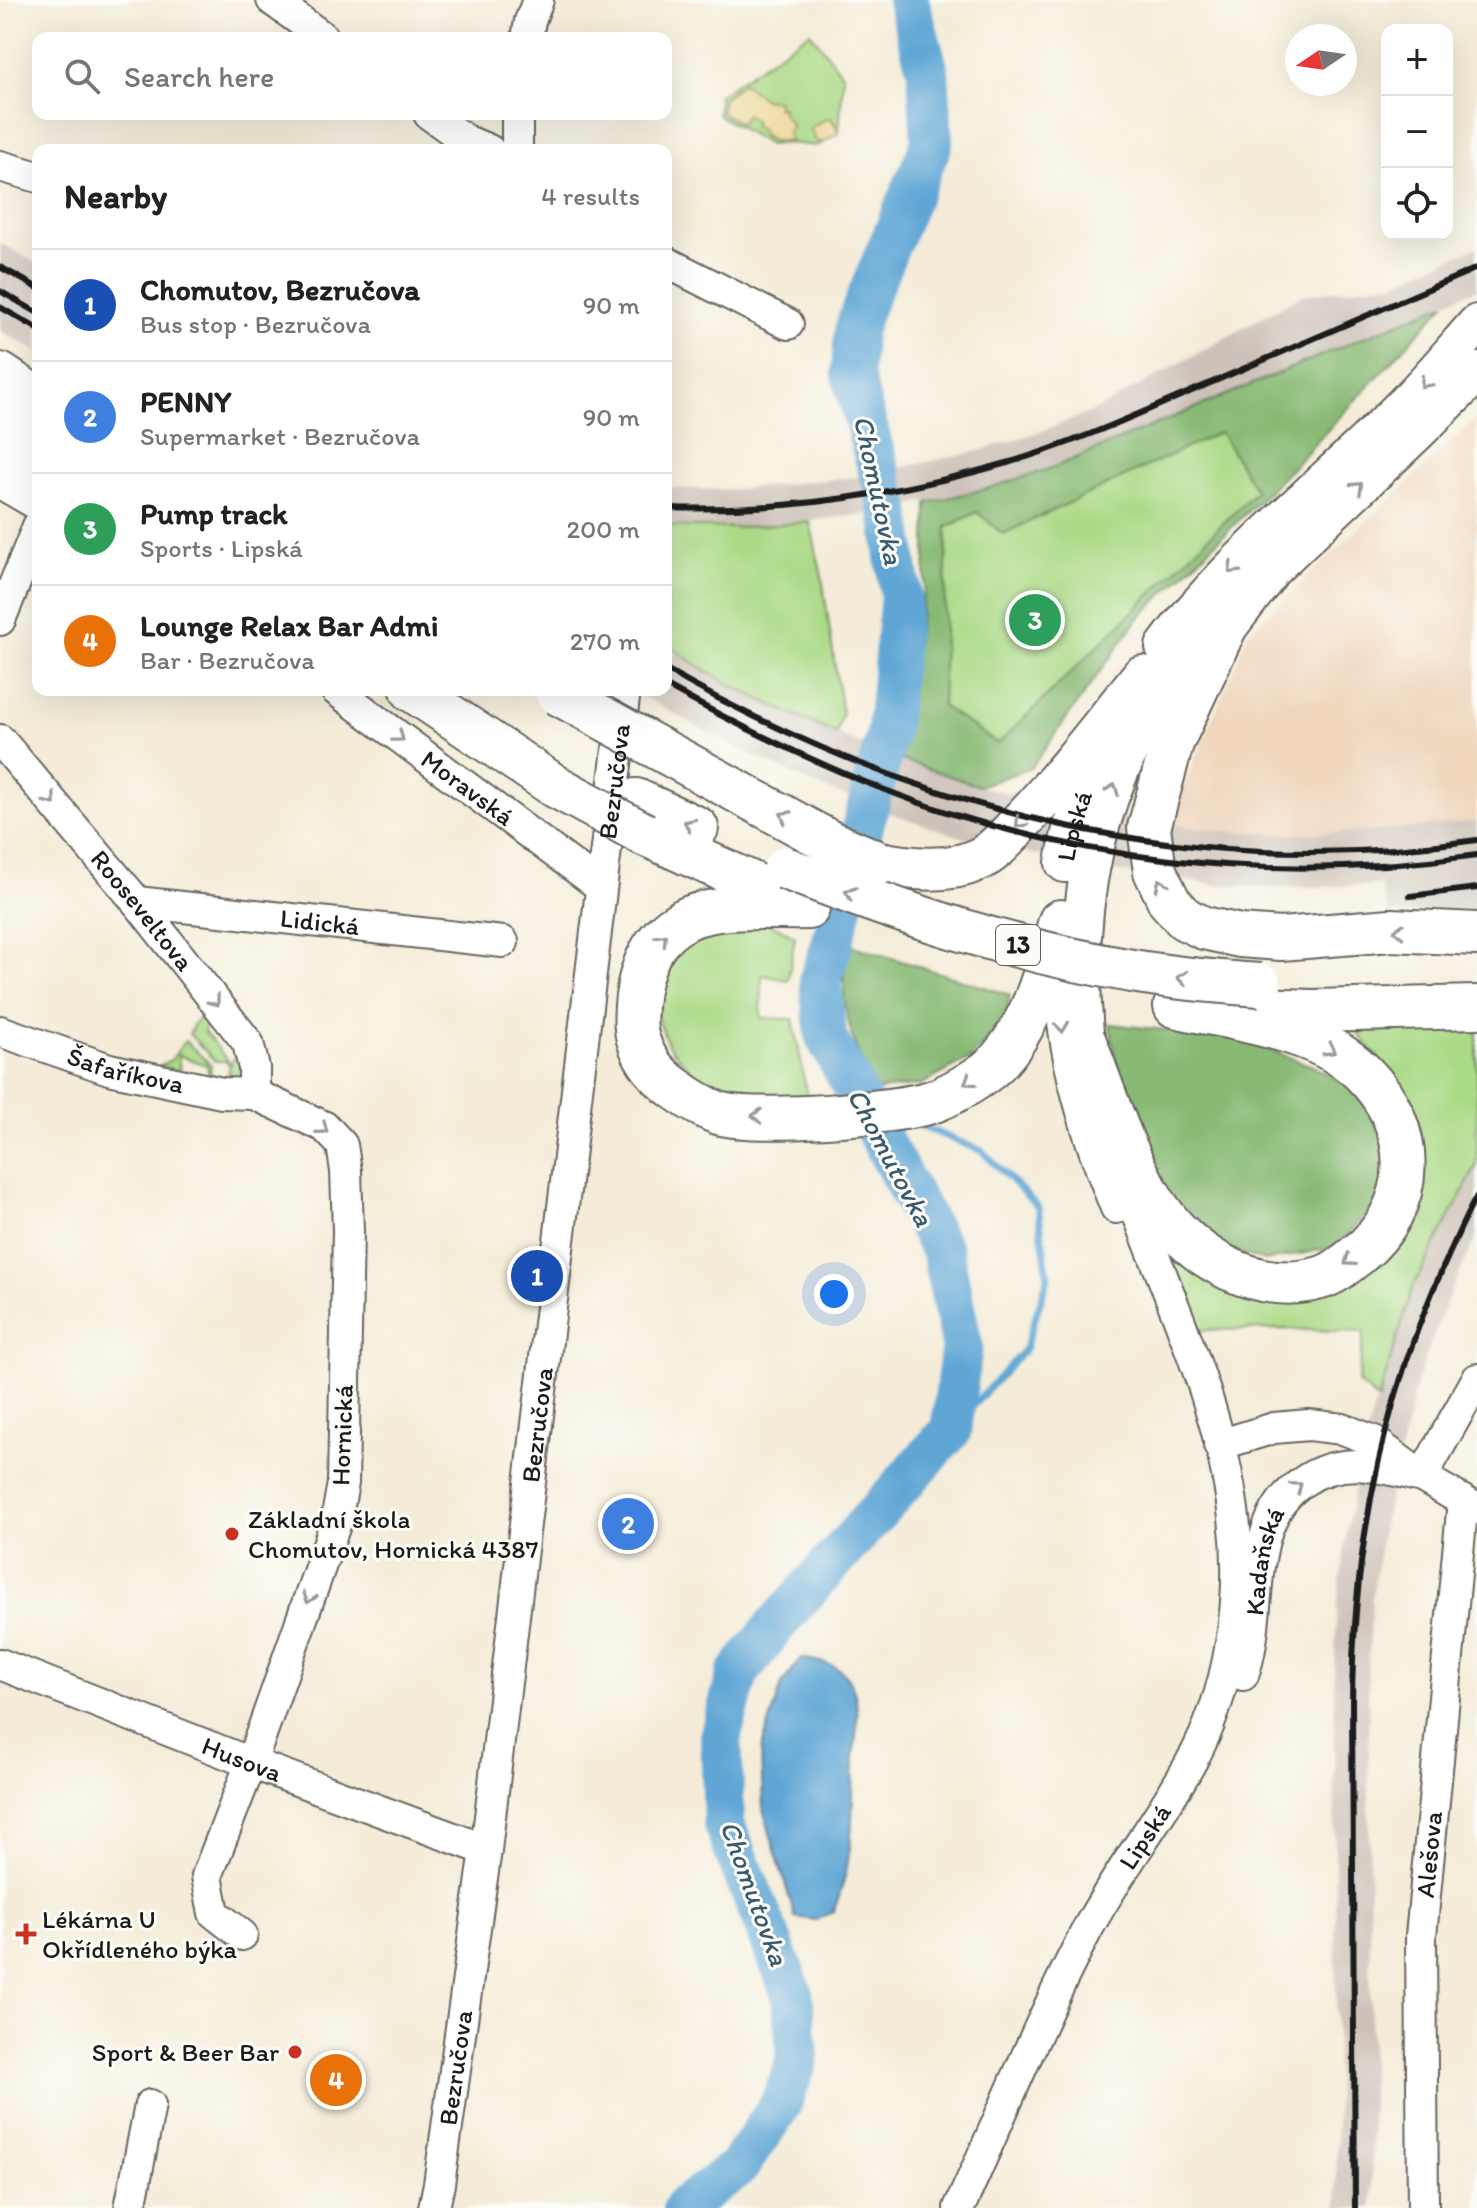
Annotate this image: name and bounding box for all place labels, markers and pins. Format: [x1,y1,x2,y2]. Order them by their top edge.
pin: 3 [1009,590,1061,650]
pin: 1 [511,1246,563,1306]
pin: 2 [602,1494,654,1554]
place label: Základní škola Chomutov, Hornická 4387 [248,1503,539,1565]
marker: Základní škola Chomutov, Hornická 4387 [223,1525,241,1543]
place label: Lékárna U Okřídleného býka [42,1903,238,1965]
marker: Lékárna U Okřídleného býka [17,1925,35,1943]
place label: Sport & Beer Bar [92,2036,279,2068]
marker: Sport & Beer Bar [286,2043,304,2061]
pin: 4 [310,2050,362,2110]

